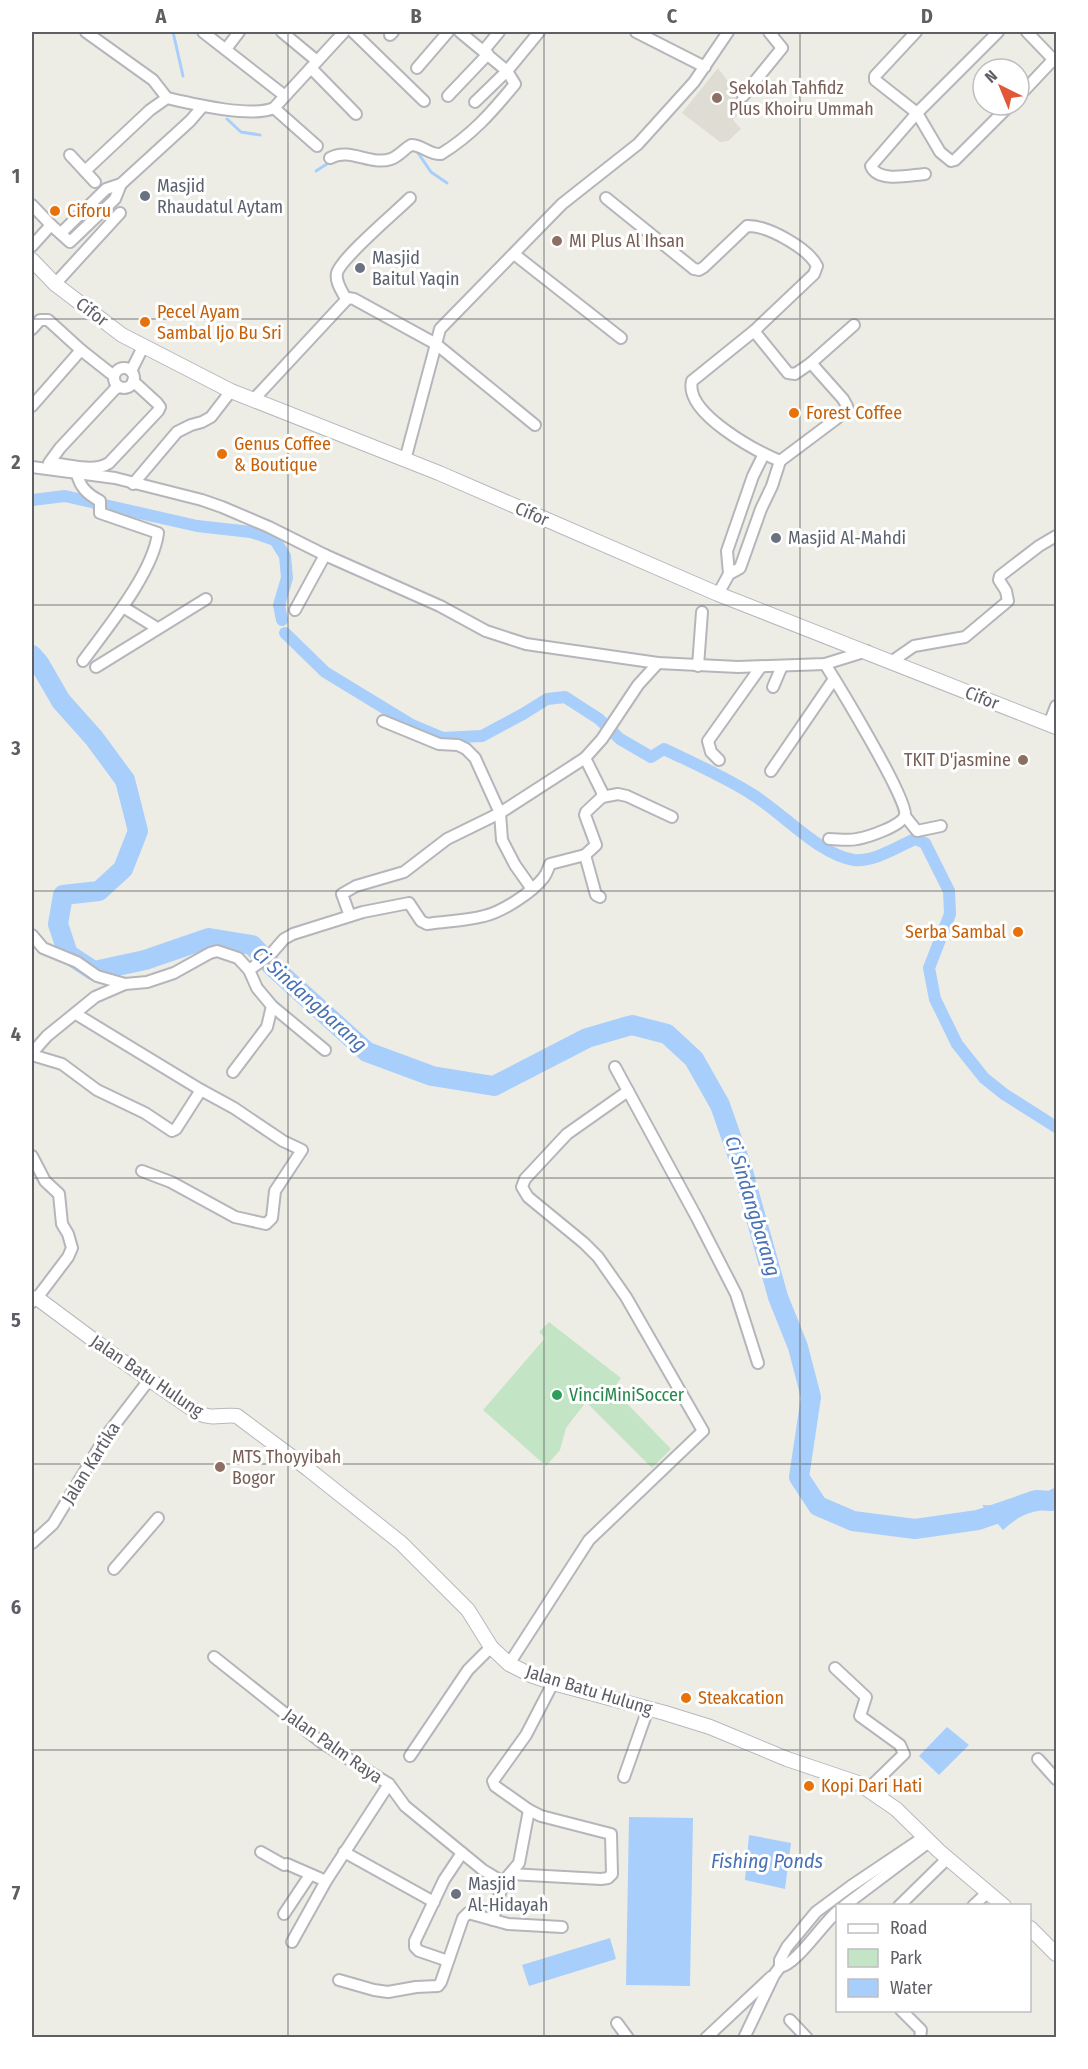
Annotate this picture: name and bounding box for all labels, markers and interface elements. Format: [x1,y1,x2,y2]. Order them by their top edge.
text: A [155,4,168,28]
text: B [410,4,422,28]
text: C [667,4,678,28]
text: D [921,4,933,28]
north arrow [971,57,1031,117]
text: N [981,66,1001,87]
place label: Sekolah Tahfidz Plus Khoiru Ummah [729,77,874,120]
marker: Sekolah Tahfidz Plus Khoiru Ummah [710,91,724,105]
text: 1 [12,164,20,188]
place label: Masjid Rhaudatul Aytam [157,175,283,218]
marker: Masjid Rhaudatul Aytam [138,189,152,203]
place label: Ciforu [67,200,111,222]
marker: Ciforu [48,204,62,218]
place label: MI Plus Al Ihsan [569,230,685,252]
marker: MI Plus Al Ihsan [550,234,564,248]
place label: Masjid Baitul Yaqin [372,247,460,290]
marker: Masjid Baitul Yaqin [353,261,367,275]
street label: Cifor [71,293,113,332]
place label: Pecel Ayam Sambal Ijo Bu Sri [157,301,282,344]
marker: Pecel Ayam Sambal Ijo Bu Sri [138,315,152,329]
place label: Forest Coffee [806,402,902,424]
marker: Forest Coffee [787,406,801,420]
place label: Genus Coffee & Boutique [234,433,331,476]
marker: Genus Coffee & Boutique [215,447,229,461]
text: 2 [10,450,21,474]
street label: Cifor [512,497,553,531]
place label: Masjid Al-Mahdi [788,527,906,549]
marker: Masjid Al-Mahdi [769,531,783,545]
street label: Cifor [962,682,1003,715]
text: 3 [10,736,21,760]
place label: TKIT D'jasmine [904,749,1011,771]
marker: TKIT D'jasmine [1016,753,1030,767]
place label: Serba Sambal [905,921,1006,943]
marker: Serba Sambal [1011,925,1025,939]
water label: Ci Sindangbarang [248,941,372,1057]
text: 4 [11,1022,21,1046]
water label: Ci Sindangbarang [720,1133,786,1279]
text: 5 [11,1308,21,1332]
street label: Jalan Batu Hulung [86,1330,208,1422]
place label: VinciMiniSoccer [569,1384,685,1406]
marker: VinciMiniSoccer [550,1388,564,1402]
street label: Jalan Kartika [57,1418,125,1508]
place label: MTS Thoyyibah Bogor [232,1446,341,1489]
marker: MTS Thoyyibah Bogor [213,1460,227,1474]
text: 6 [11,1595,21,1619]
street label: Jalan Batu Hulung [523,1660,656,1720]
place label: Steakcation [698,1687,784,1709]
marker: Steakcation [679,1691,693,1705]
street label: Jalan Palm Raya [279,1704,387,1788]
place label: Kopi Dari Hati [821,1775,922,1797]
marker: Kopi Dari Hati [802,1779,816,1793]
water label: Fishing Ponds [711,1849,824,1873]
place label: Masjid Al-Hidayah [468,1873,548,1916]
text: 7 [12,1881,21,1905]
marker: Masjid Al-Hidayah [449,1887,463,1901]
legend [836,1904,1031,2012]
text: Road [890,1917,927,1939]
text: Park [890,1947,923,1969]
text: Water [890,1977,933,1999]

